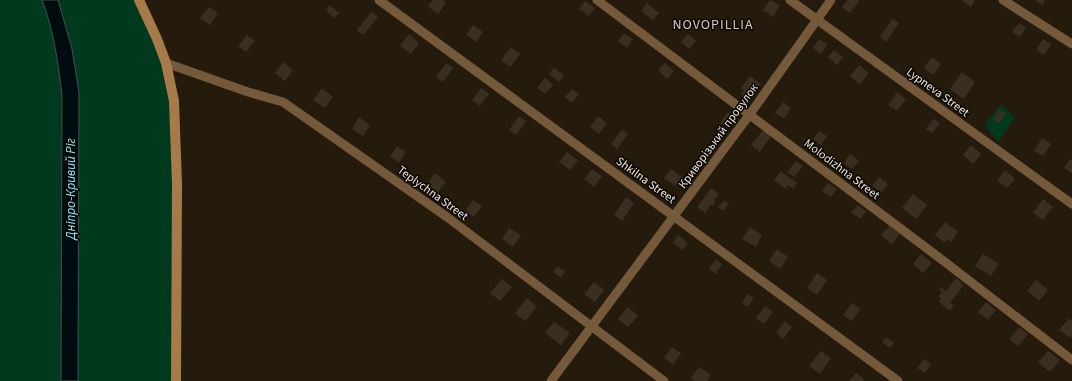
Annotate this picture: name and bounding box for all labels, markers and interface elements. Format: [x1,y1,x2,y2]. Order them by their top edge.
district label: NOVOPILLIA [672,15,754,35]
street label: Lypneva Street [903,64,973,121]
street label: Криворізький провулок [674,80,762,192]
street label: Molodizhna Street [800,135,883,204]
water label: Дніпро-Кривий Ріг [62,138,80,241]
street label: Shkilna Street [612,153,679,208]
street label: Teplychna Street [394,162,472,225]

